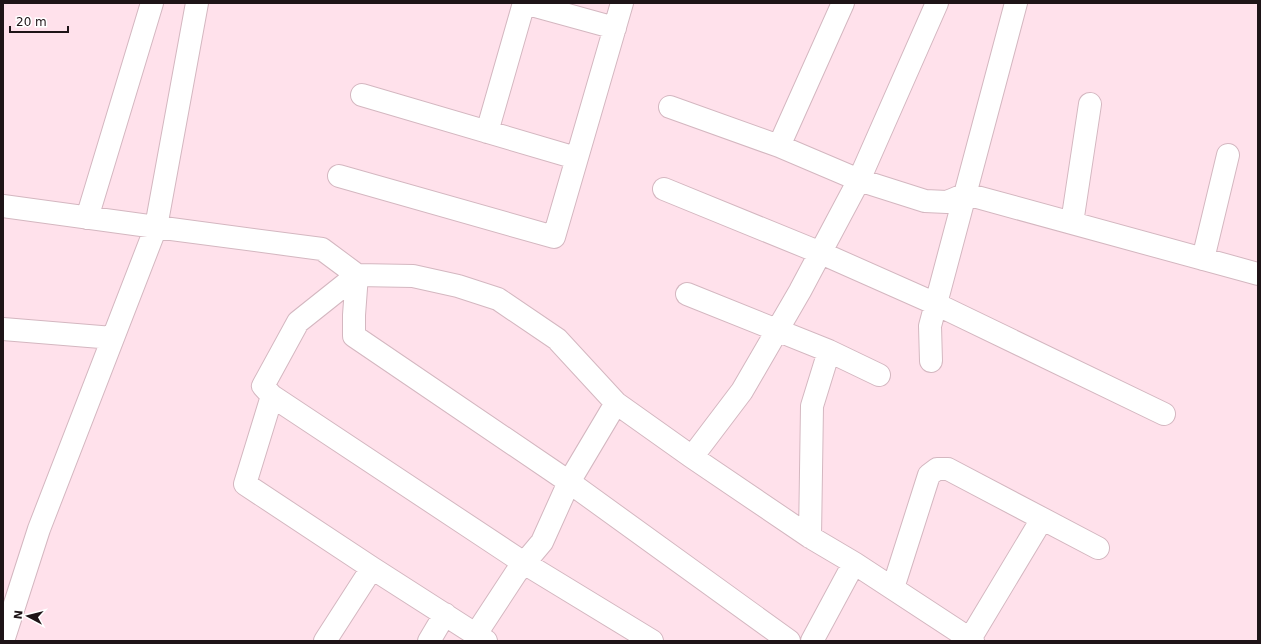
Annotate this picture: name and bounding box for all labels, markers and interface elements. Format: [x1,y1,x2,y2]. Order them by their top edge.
scale bar [10,8,68,34]
text: 20 m [16,15,47,29]
north arrow [8,596,48,636]
text: N [12,609,26,620]

